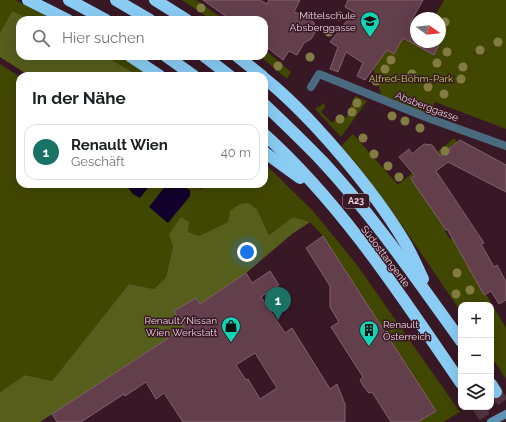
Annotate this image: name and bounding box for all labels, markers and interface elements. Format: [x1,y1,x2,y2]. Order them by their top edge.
place label: Mittelschule Absberggasse [289,10,356,33]
school or university icon: Mittelschule Absberggasse [359,10,381,38]
north arrow [410,12,446,48]
search box [16,16,268,60]
icon: search [30,27,52,49]
text: Hier suchen [62,29,145,47]
park label: Alfred-Böhm-Park [369,73,454,84]
text: In der Nähe [32,88,126,108]
street label: Absberggasse [394,89,460,124]
text: Renault Wien [71,136,168,154]
text: 1 [43,145,49,160]
text: 40 m [221,145,251,160]
text: Geschäft [71,154,125,169]
road number: A23 [343,194,369,208]
street label: Südosttangente [359,223,412,289]
your location [237,242,257,262]
pin: 1 [265,287,291,320]
map controls [458,302,494,410]
button: + [458,302,494,338]
place label: Renault/Nissan Wien Werkstatt [145,315,218,338]
shop icon: Renault/Nissan Wien Werkstatt [220,315,242,343]
building icon: Renault Österreich [358,319,380,347]
place label: Renault Österreich [383,319,431,342]
button: − [458,338,494,374]
button: layers [458,374,494,410]

